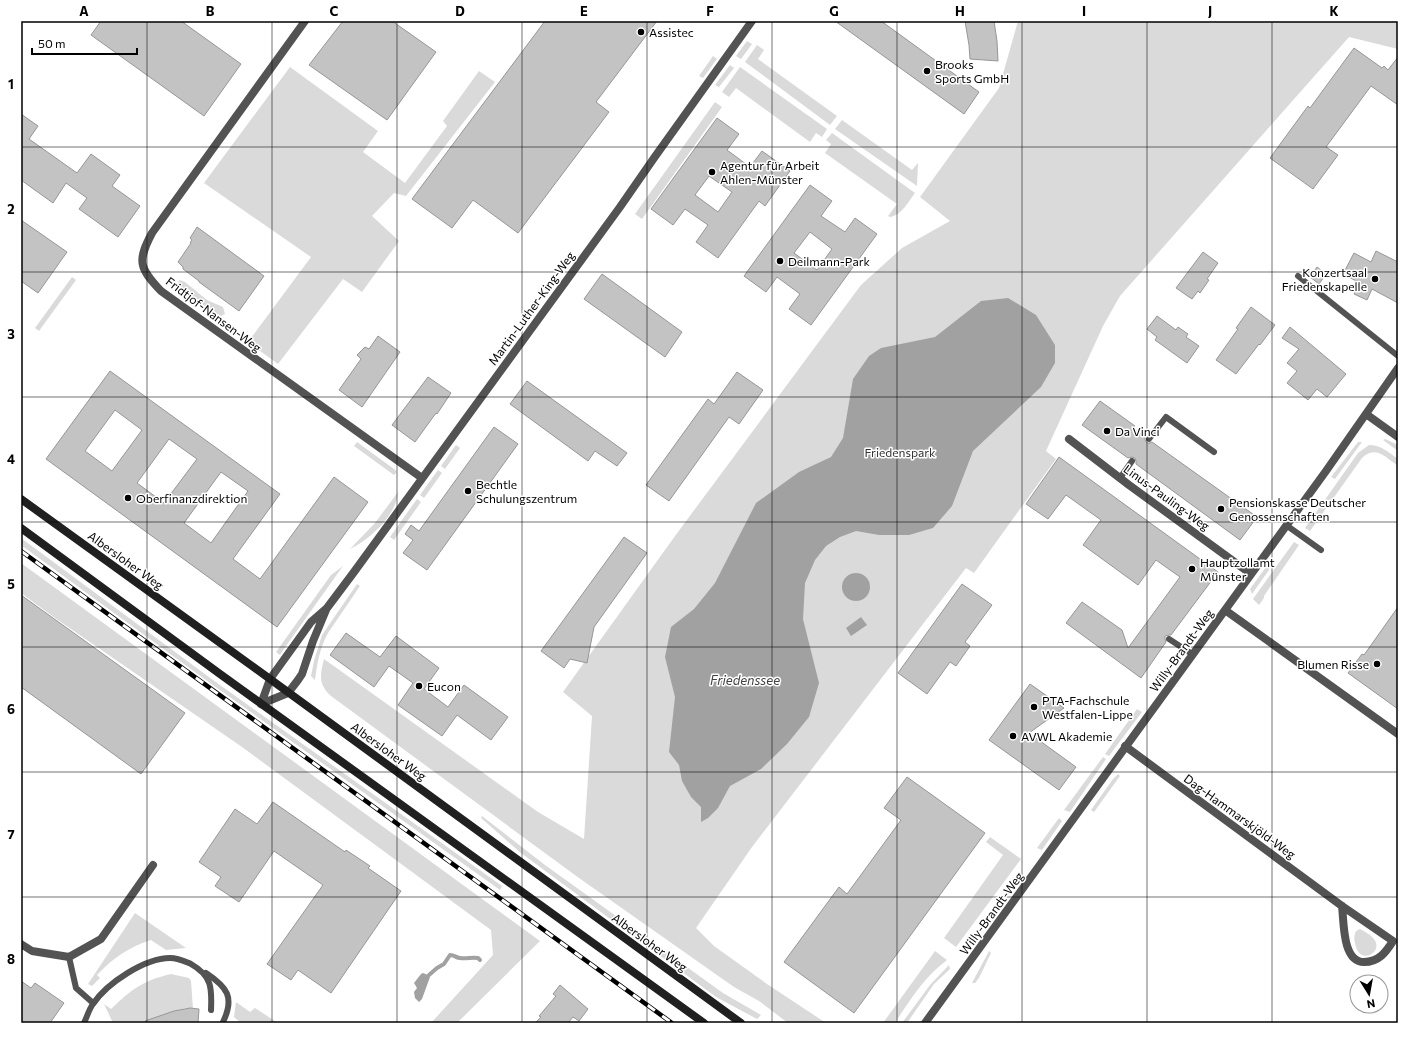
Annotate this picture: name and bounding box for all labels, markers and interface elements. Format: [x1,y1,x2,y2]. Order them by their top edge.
text: A [79,3,89,19]
text: B [206,3,215,19]
text: C [330,3,339,19]
text: D [455,3,465,19]
text: E [580,3,588,19]
text: F [706,3,714,19]
text: G [829,3,839,19]
text: H [955,3,965,19]
text: I [1082,3,1086,19]
text: J [1208,3,1212,19]
text: K [1329,3,1339,19]
place label: Assistec [649,25,694,39]
marker: Assistec [636,27,646,37]
scale bar [32,30,137,56]
text: 50 m [38,36,66,50]
place label: Brooks Sports GmbH [935,57,1009,85]
marker: Brooks Sports GmbH [922,66,932,76]
text: 1 [8,76,14,92]
place label: Agentur für Arbeit Ahlen-Münster [720,158,819,186]
marker: Agentur für Arbeit Ahlen-Münster [707,167,717,177]
text: 2 [7,201,15,217]
street label: Martin-Luther-King-Weg [485,248,577,367]
place label: Deilmann-Park [788,254,870,268]
marker: Deilmann-Park [775,256,785,266]
place label: Konzertsaal Friedenskapelle [1282,265,1367,293]
street label: Fridtjof-Nansen-Weg [164,274,265,355]
marker: Konzertsaal Friedenskapelle [1370,274,1380,284]
text: 3 [7,326,15,342]
place label: Da Vinci [1115,424,1160,438]
marker: Da Vinci [1102,426,1112,436]
park label: Friedenspark [864,445,936,459]
text: 4 [7,451,15,467]
street label: Linus-Pauling-Weg [1121,461,1213,533]
place label: Bechtle Schulungszentrum [476,477,577,505]
marker: Bechtle Schulungszentrum [463,486,473,496]
place label: Oberfinanzdirektion [136,491,247,505]
marker: Oberfinanzdirektion [123,493,133,503]
place label: Pensionskasse Deutscher Genossenschaften [1229,495,1366,523]
marker: Pensionskasse Deutscher Genossenschaften [1216,504,1226,514]
street label: Albersloher Weg [86,528,167,592]
place label: Hauptzollamt Münster [1200,555,1275,583]
marker: Hauptzollamt Münster [1187,564,1197,574]
text: 5 [7,576,15,592]
street label: Willy-Brandt-Weg [1146,606,1216,694]
place label: Blumen Risse [1297,657,1369,671]
marker: Blumen Risse [1372,659,1382,669]
water label: Friedenssee [710,672,780,688]
place label: Eucon [427,679,461,693]
marker: Eucon [414,681,424,691]
place label: PTA-Fachschule Westfalen-Lippe [1042,693,1133,721]
text: 6 [7,701,15,717]
marker: PTA-Fachschule Westfalen-Lippe [1029,702,1039,712]
street label: Albersloher Weg [349,719,430,783]
place label: AVWL Akademie [1021,729,1112,743]
marker: AVWL Akademie [1008,731,1018,741]
street label: Dag-Hammarskjöld-Weg [1182,771,1299,861]
text: 7 [7,826,15,842]
street label: Willy-Brandt-Weg [956,869,1026,957]
street label: Albersloher Weg [610,910,691,974]
text: 8 [7,951,15,967]
north arrow [1349,974,1389,1014]
text: N [1366,997,1376,1011]

